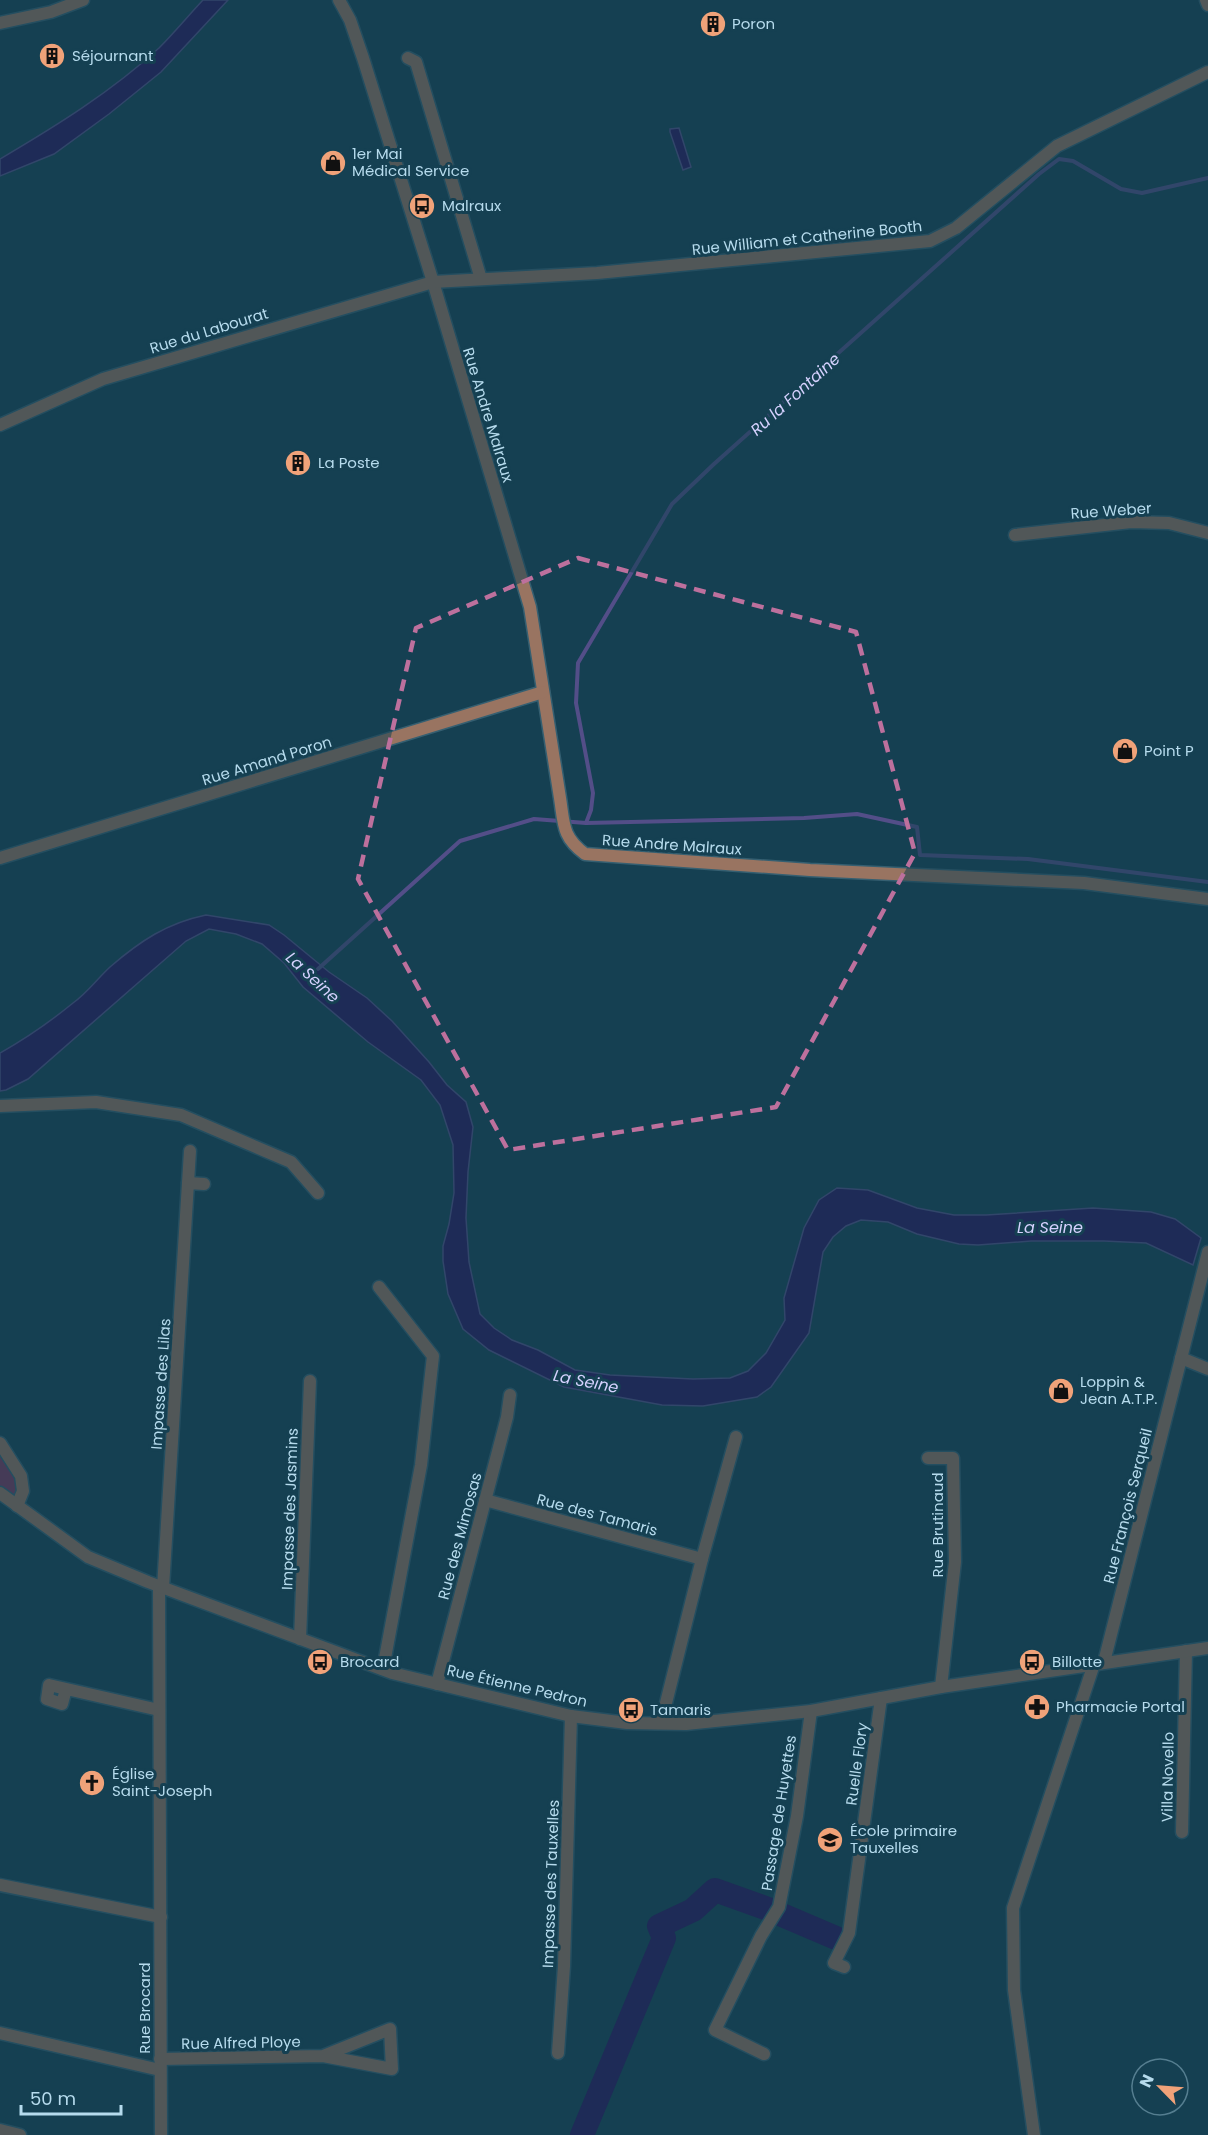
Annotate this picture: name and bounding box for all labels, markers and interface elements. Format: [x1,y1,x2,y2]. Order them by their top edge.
building icon: Poron [698,9,728,39]
place label: Poron [732,13,775,34]
building icon: Séjournant [37,41,67,71]
place label: Séjournant [72,45,153,66]
place label: 1er Mai Médical Service [352,143,469,181]
shop icon: 1er Mai Médical Service [318,148,348,178]
bus stop icon: Malraux [407,191,437,221]
place label: Malraux [442,195,501,216]
street label: Rue William et Catherine Booth [691,215,923,260]
street label: Rue du Labourat [147,303,271,359]
street label: Rue Andre Malraux [458,345,519,485]
water label: Ru la Fontaine [745,348,845,441]
building icon: La Poste [283,448,313,478]
place label: La Poste [318,452,380,473]
street label: Rue Weber [1070,497,1152,524]
street label: Rue Amand Poron [199,731,334,790]
shop icon: Point P [1110,736,1140,766]
place label: Point P [1144,740,1194,761]
street label: Rue Andre Malraux [601,829,743,860]
water label: La Seine [281,947,345,1008]
water label: La Seine [1017,1216,1083,1239]
street label: Impasse des Lilas [145,1317,176,1450]
water label: La Seine [551,1364,620,1399]
place label: Loppin & Jean A.T.P. [1080,1371,1157,1409]
shop icon: Loppin & Jean A.T.P. [1046,1376,1076,1406]
street label: Rue François Serqueil [1098,1426,1157,1586]
street label: Impasse des Jasmins [276,1427,303,1590]
street label: Rue des Mimosas [432,1470,487,1602]
street label: Rue Brutinaud [927,1472,948,1578]
street label: Rue des Tamaris [534,1488,660,1541]
bus stop icon: Brocard [305,1647,335,1677]
bus stop icon: Billotte [1017,1647,1047,1677]
place label: Brocard [340,1651,399,1672]
place label: Billotte [1052,1651,1102,1672]
street label: Rue Étienne Pedron [445,1659,589,1712]
pharmacy icon: Pharmacie Portal [1022,1692,1052,1722]
bus stop icon: Tamaris [616,1695,646,1725]
place label: Pharmacie Portal [1056,1696,1185,1717]
place label: Tamaris [650,1699,711,1720]
street label: Ruelle Flory [840,1721,873,1807]
street label: Villa Novello [1156,1732,1179,1822]
street label: Passage de Huyettes [756,1733,801,1892]
place label: Église Saint-Joseph [112,1763,212,1801]
church icon: Église Saint-Joseph [77,1768,107,1798]
street label: Impasse des Tauxelles [537,1799,564,1969]
place label: École primaire Tauxelles [850,1820,957,1858]
school or university icon: École primaire Tauxelles [815,1825,845,1855]
street label: Rue Brocard [134,1962,155,2054]
street label: Rue Alfred Ploye [181,2031,301,2054]
north arrow [1130,2057,1190,2117]
text: N [1134,2071,1160,2091]
scale bar [21,2078,122,2116]
text: 50 m [30,2086,76,2111]

